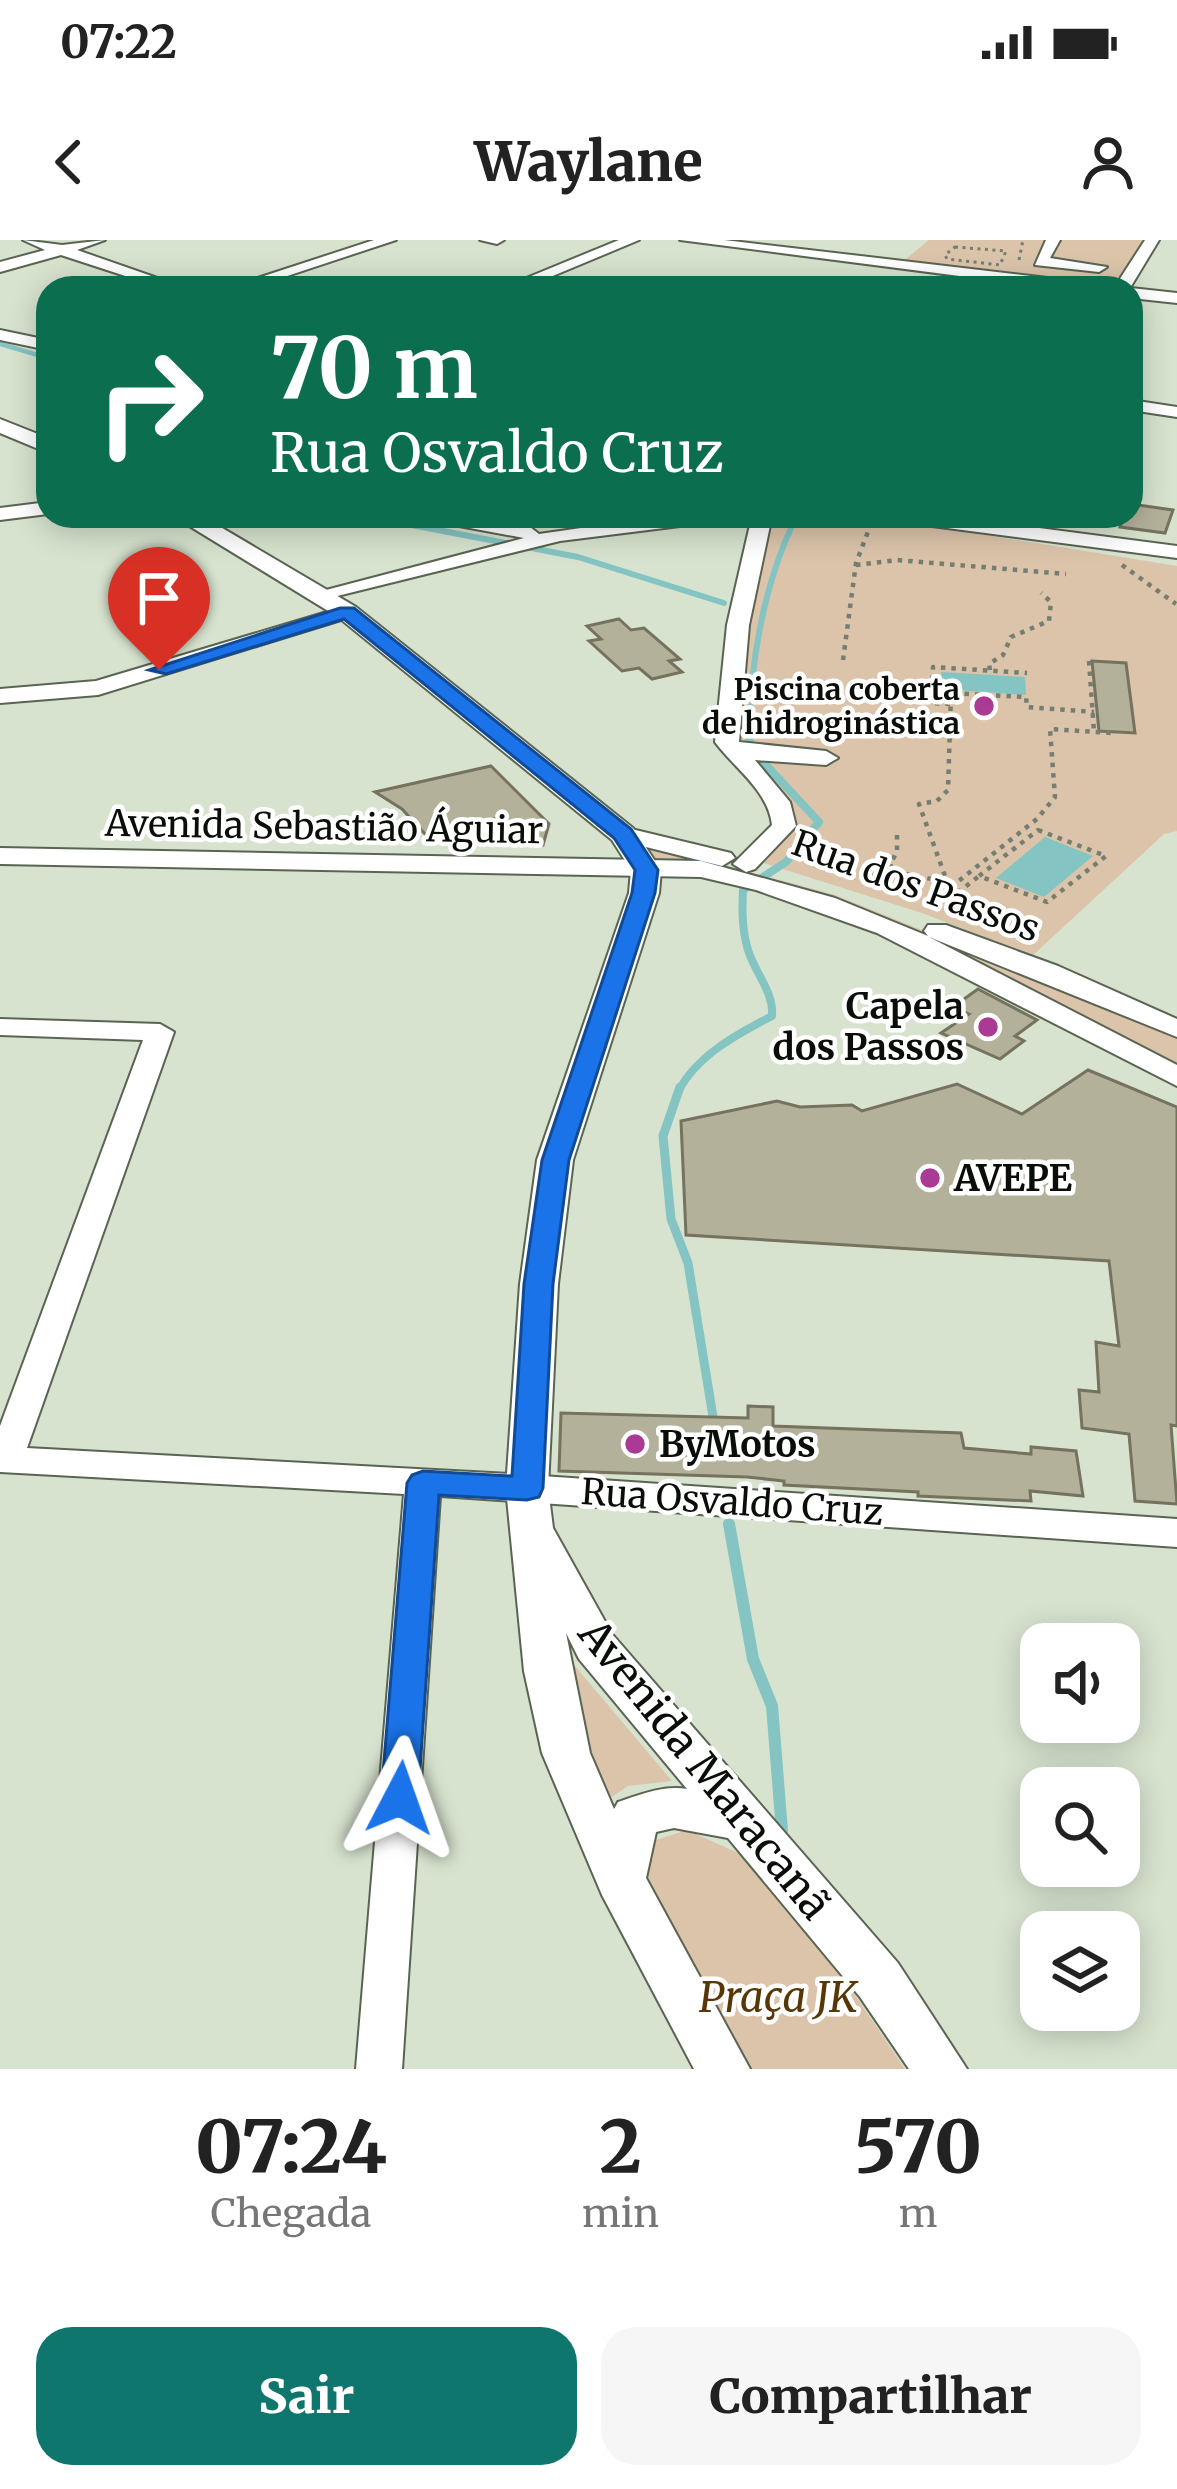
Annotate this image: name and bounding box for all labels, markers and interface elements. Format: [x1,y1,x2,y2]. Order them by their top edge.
text: 07:22 [60,14,177,70]
text: Waylane [474,128,703,196]
icon: back [36,129,102,195]
icon: person [1075,129,1141,195]
text: 70 m [270,315,478,421]
icon: right [72,324,228,480]
text: Rua Osvaldo Cruz [270,419,724,487]
pin [108,547,210,670]
icon: arrive [126,565,192,631]
place label: Piscina coberta de hidroginástica [702,670,960,742]
marker: Piscina coberta de hidroginástica [971,693,997,719]
street label: Avenida Sebastião Águiar [103,800,544,853]
street label: Rua dos Passos [786,820,1046,952]
place label: Capela dos Passos [773,984,964,1070]
marker: Capela dos Passos [975,1014,1001,1040]
place label: AVEPE [953,1156,1072,1201]
marker: AVEPE [917,1165,943,1191]
place label: ByMotos [659,1422,816,1467]
marker: ByMotos [622,1431,648,1457]
street label: Rua Osvaldo Cruz [580,1469,884,1535]
street label: Avenida Maracanã [567,1608,842,1929]
map controls [1020,1623,1140,2031]
button: sound [1020,1623,1140,1743]
position arrow [337,1735,463,1861]
button: search [1020,1767,1140,1887]
button: layers [1020,1911,1140,2031]
park label: Praça JK [699,1971,859,2023]
text: 07:24 [195,2101,387,2192]
text: 2 [600,2101,642,2192]
text: 570 [854,2101,982,2192]
text: Chegada [211,2189,372,2238]
text: min [582,2189,659,2238]
text: m [899,2189,937,2238]
button: Sair [36,2327,577,2465]
button: Compartilhar [601,2327,1141,2465]

